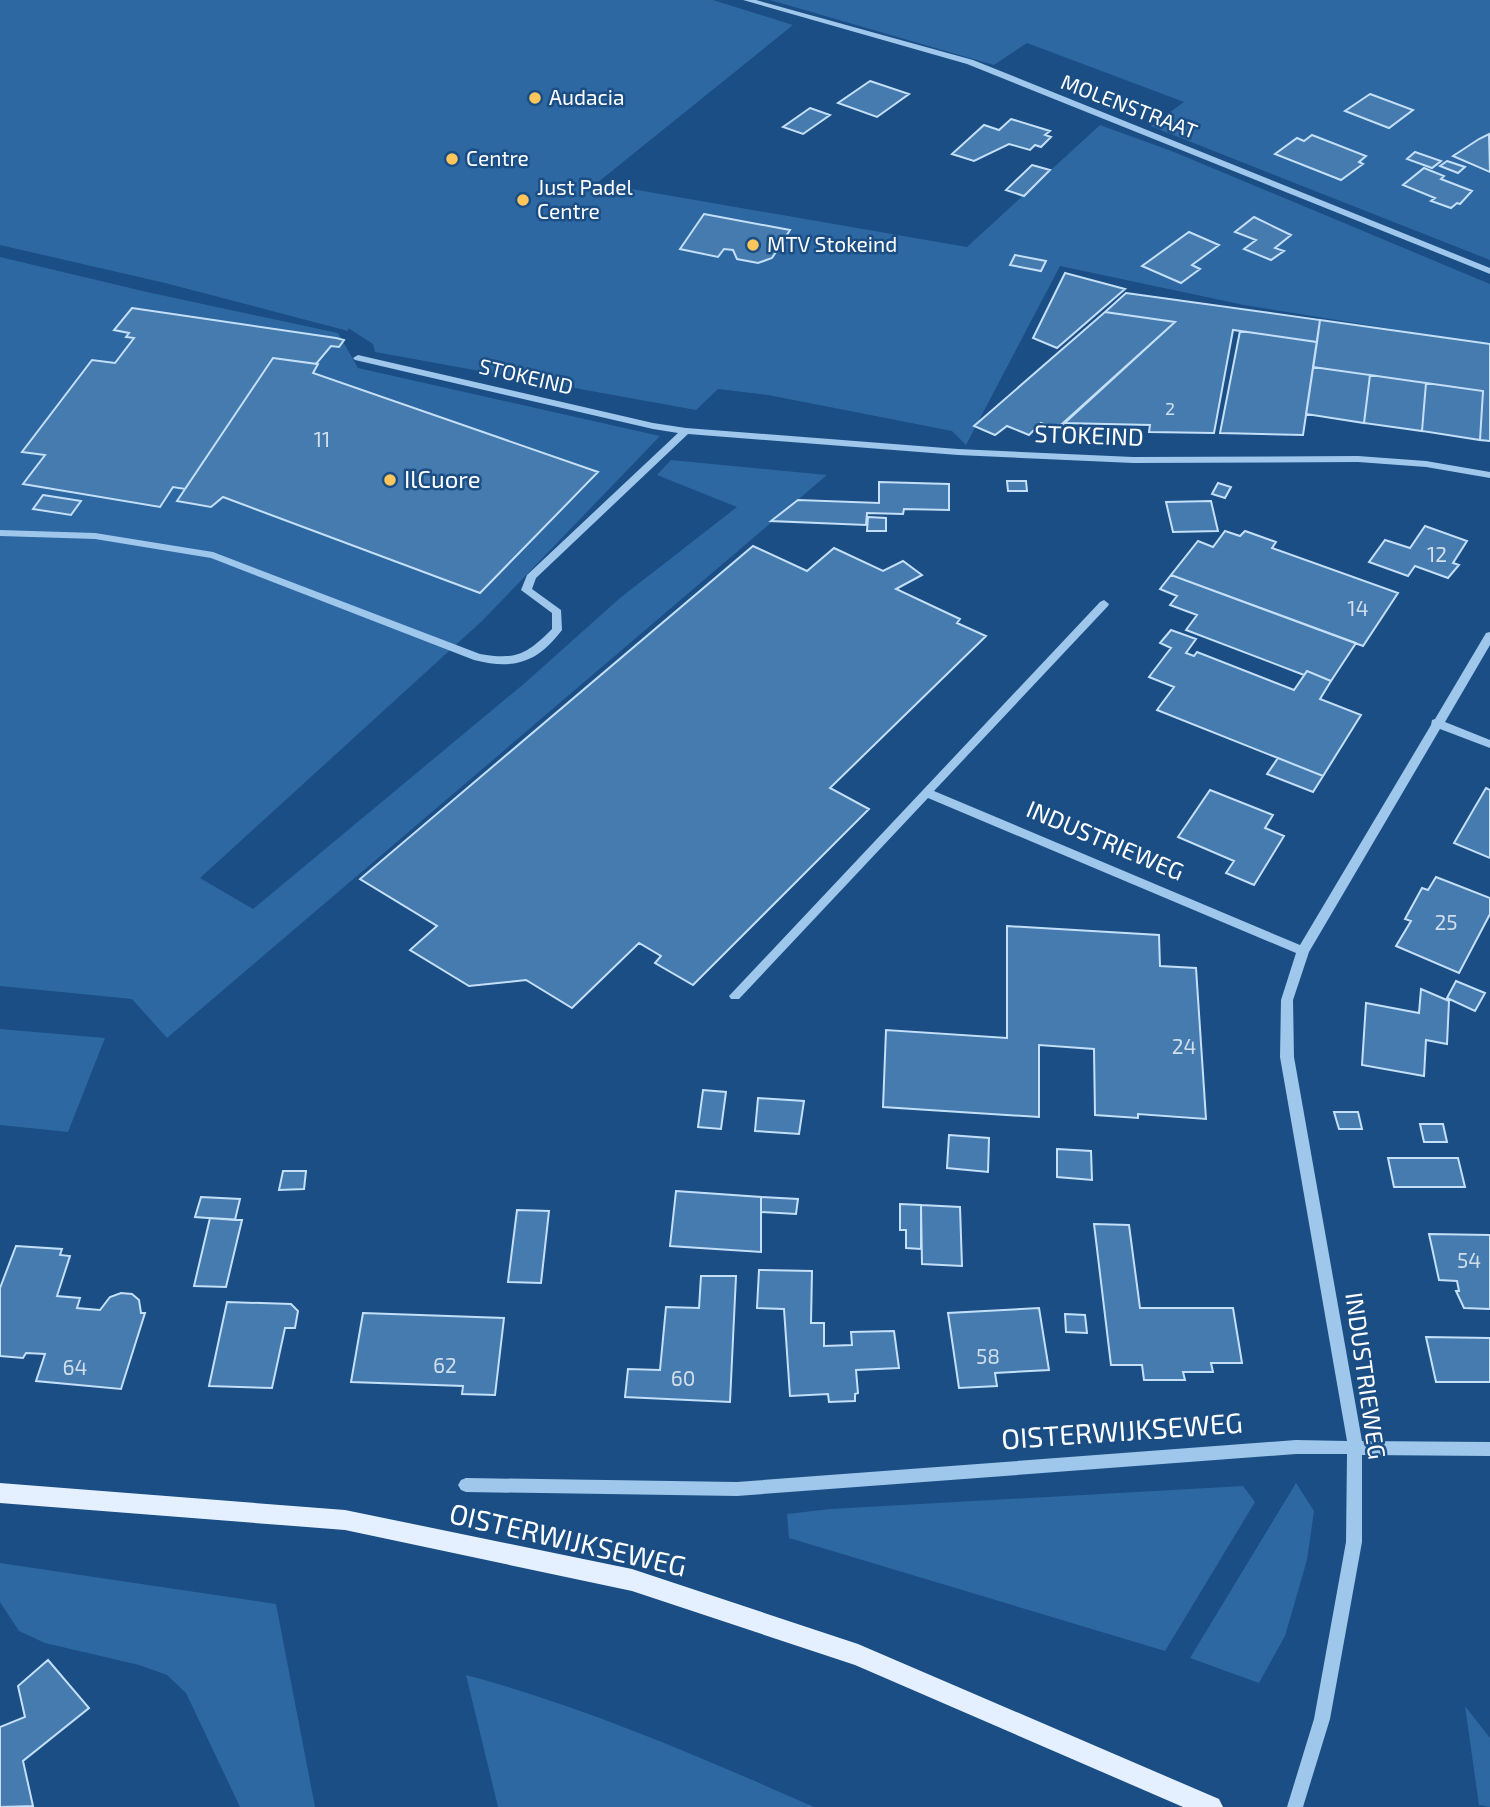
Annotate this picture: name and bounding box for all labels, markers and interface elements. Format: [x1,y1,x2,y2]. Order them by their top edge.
street label: MOLENSTRAAT [1058,68,1201,143]
place label: Audacia [549,84,625,109]
marker: Audacia [527,90,543,106]
place label: Centre [466,145,529,170]
marker: Centre [444,151,460,167]
place label: Just Padel Centre [537,174,634,223]
marker: Just Padel Centre [515,192,531,208]
place label: MTV Stokeind [767,231,897,256]
marker: MTV Stokeind [745,237,761,253]
street label: STOKEIND [477,353,576,399]
house number: 2 [1165,397,1175,419]
street label: STOKEIND [1034,418,1144,451]
house number: 11 [314,426,330,451]
place label: IlCuore [404,464,481,493]
marker: IlCuore [382,472,398,488]
house number: 12 [1427,541,1447,566]
house number: 14 [1347,595,1369,620]
street label: INDUSTRIEWEG [1022,793,1189,886]
house number: 25 [1434,909,1458,934]
house number: 24 [1172,1033,1196,1058]
house number: 54 [1457,1247,1481,1272]
street label: INDUSTRIEWEG [1340,1290,1393,1461]
house number: 58 [976,1343,1000,1368]
house number: 62 [433,1352,457,1377]
house number: 64 [63,1354,87,1379]
house number: 60 [671,1365,695,1390]
street label: OISTERWIJKSEWEG [1000,1405,1244,1455]
street label: OISTERWIJKSEWEG [447,1495,690,1583]

